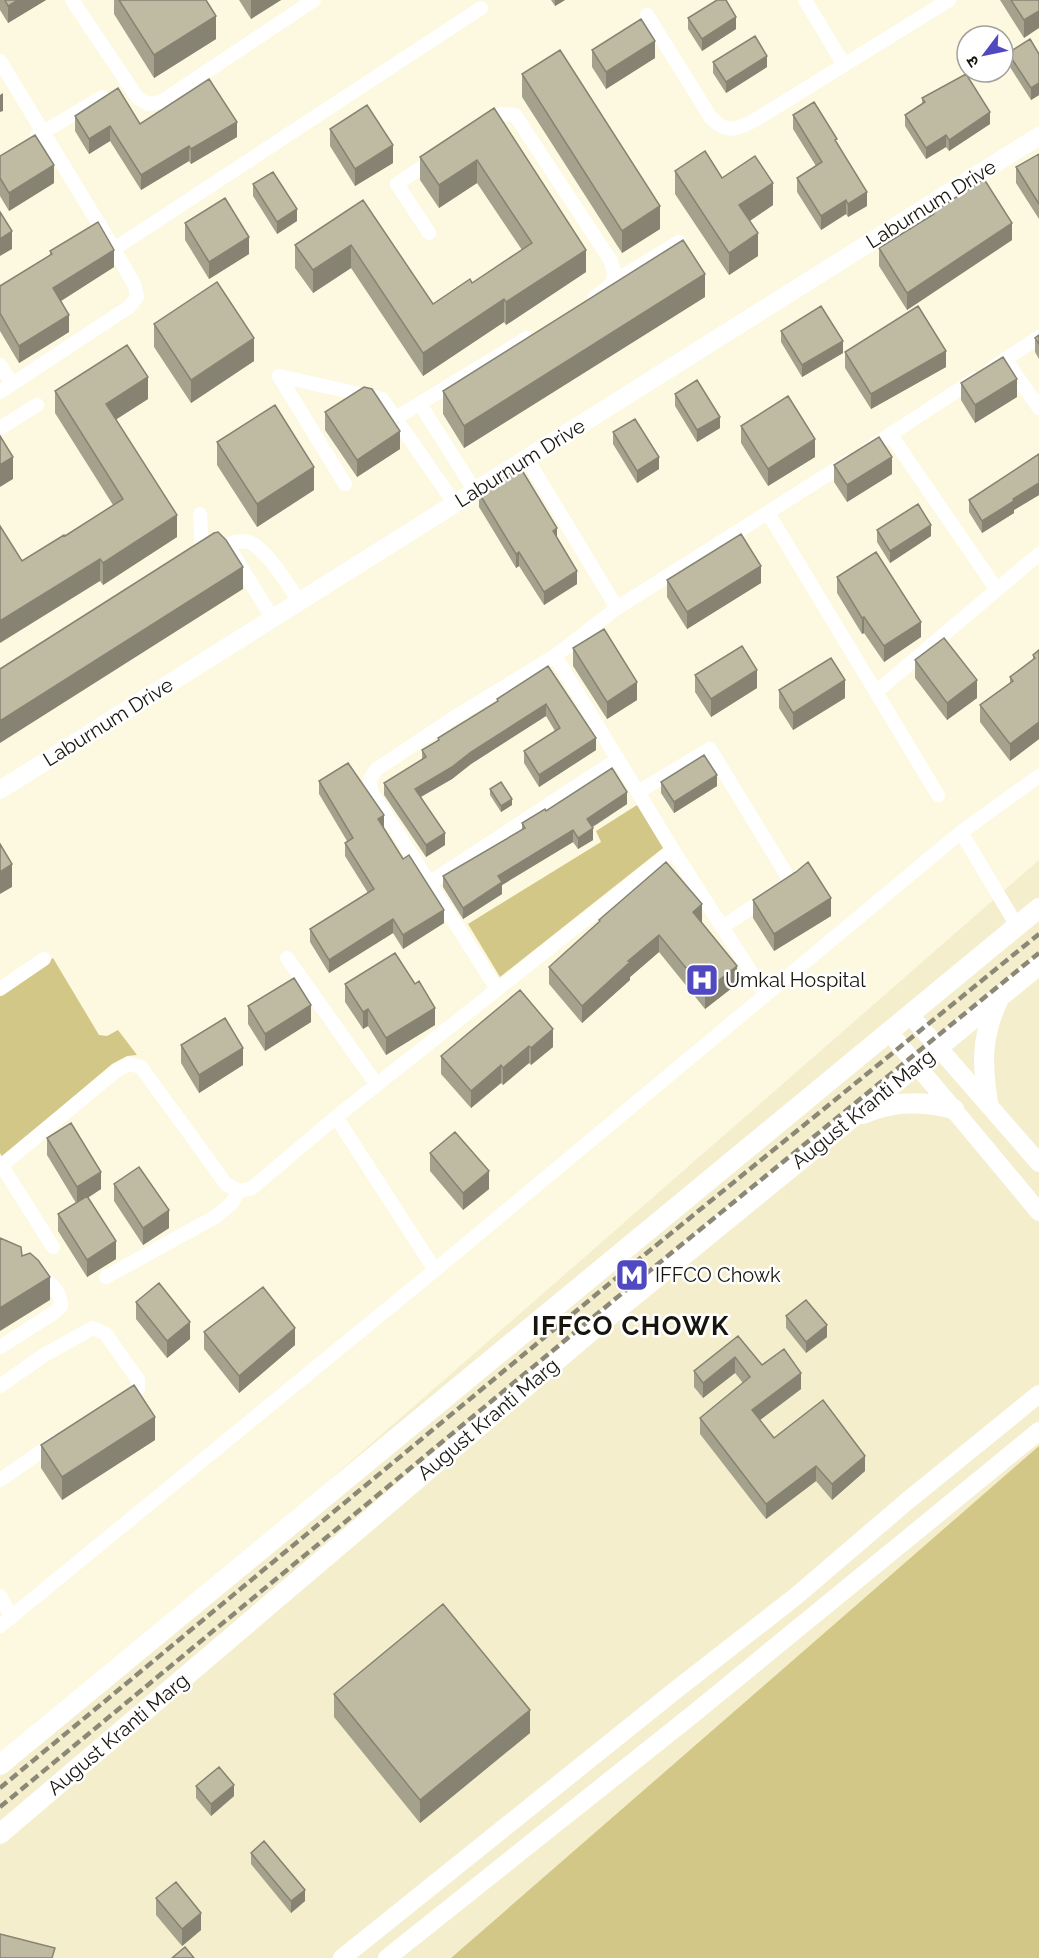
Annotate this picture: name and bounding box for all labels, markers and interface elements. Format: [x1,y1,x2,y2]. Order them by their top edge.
north arrow [955,24,1015,84]
text: उ [962,52,983,71]
street label: Laburnum Drive [862,154,1001,254]
street label: Laburnum Drive [451,413,590,513]
street label: Laburnum Drive [39,672,178,772]
hospital icon: Umkal Hospital [684,962,720,998]
place label: Umkal Hospital [725,968,866,992]
street label: August Kranti Marg [787,1044,939,1174]
metro station icon: IFFCO Chowk [614,1257,650,1293]
place label: IFFCO Chowk [655,1263,781,1287]
district label: IFFCO CHOWK [532,1311,730,1341]
street label: August Kranti Marg [413,1353,563,1485]
street label: August Kranti Marg [43,1668,193,1800]

